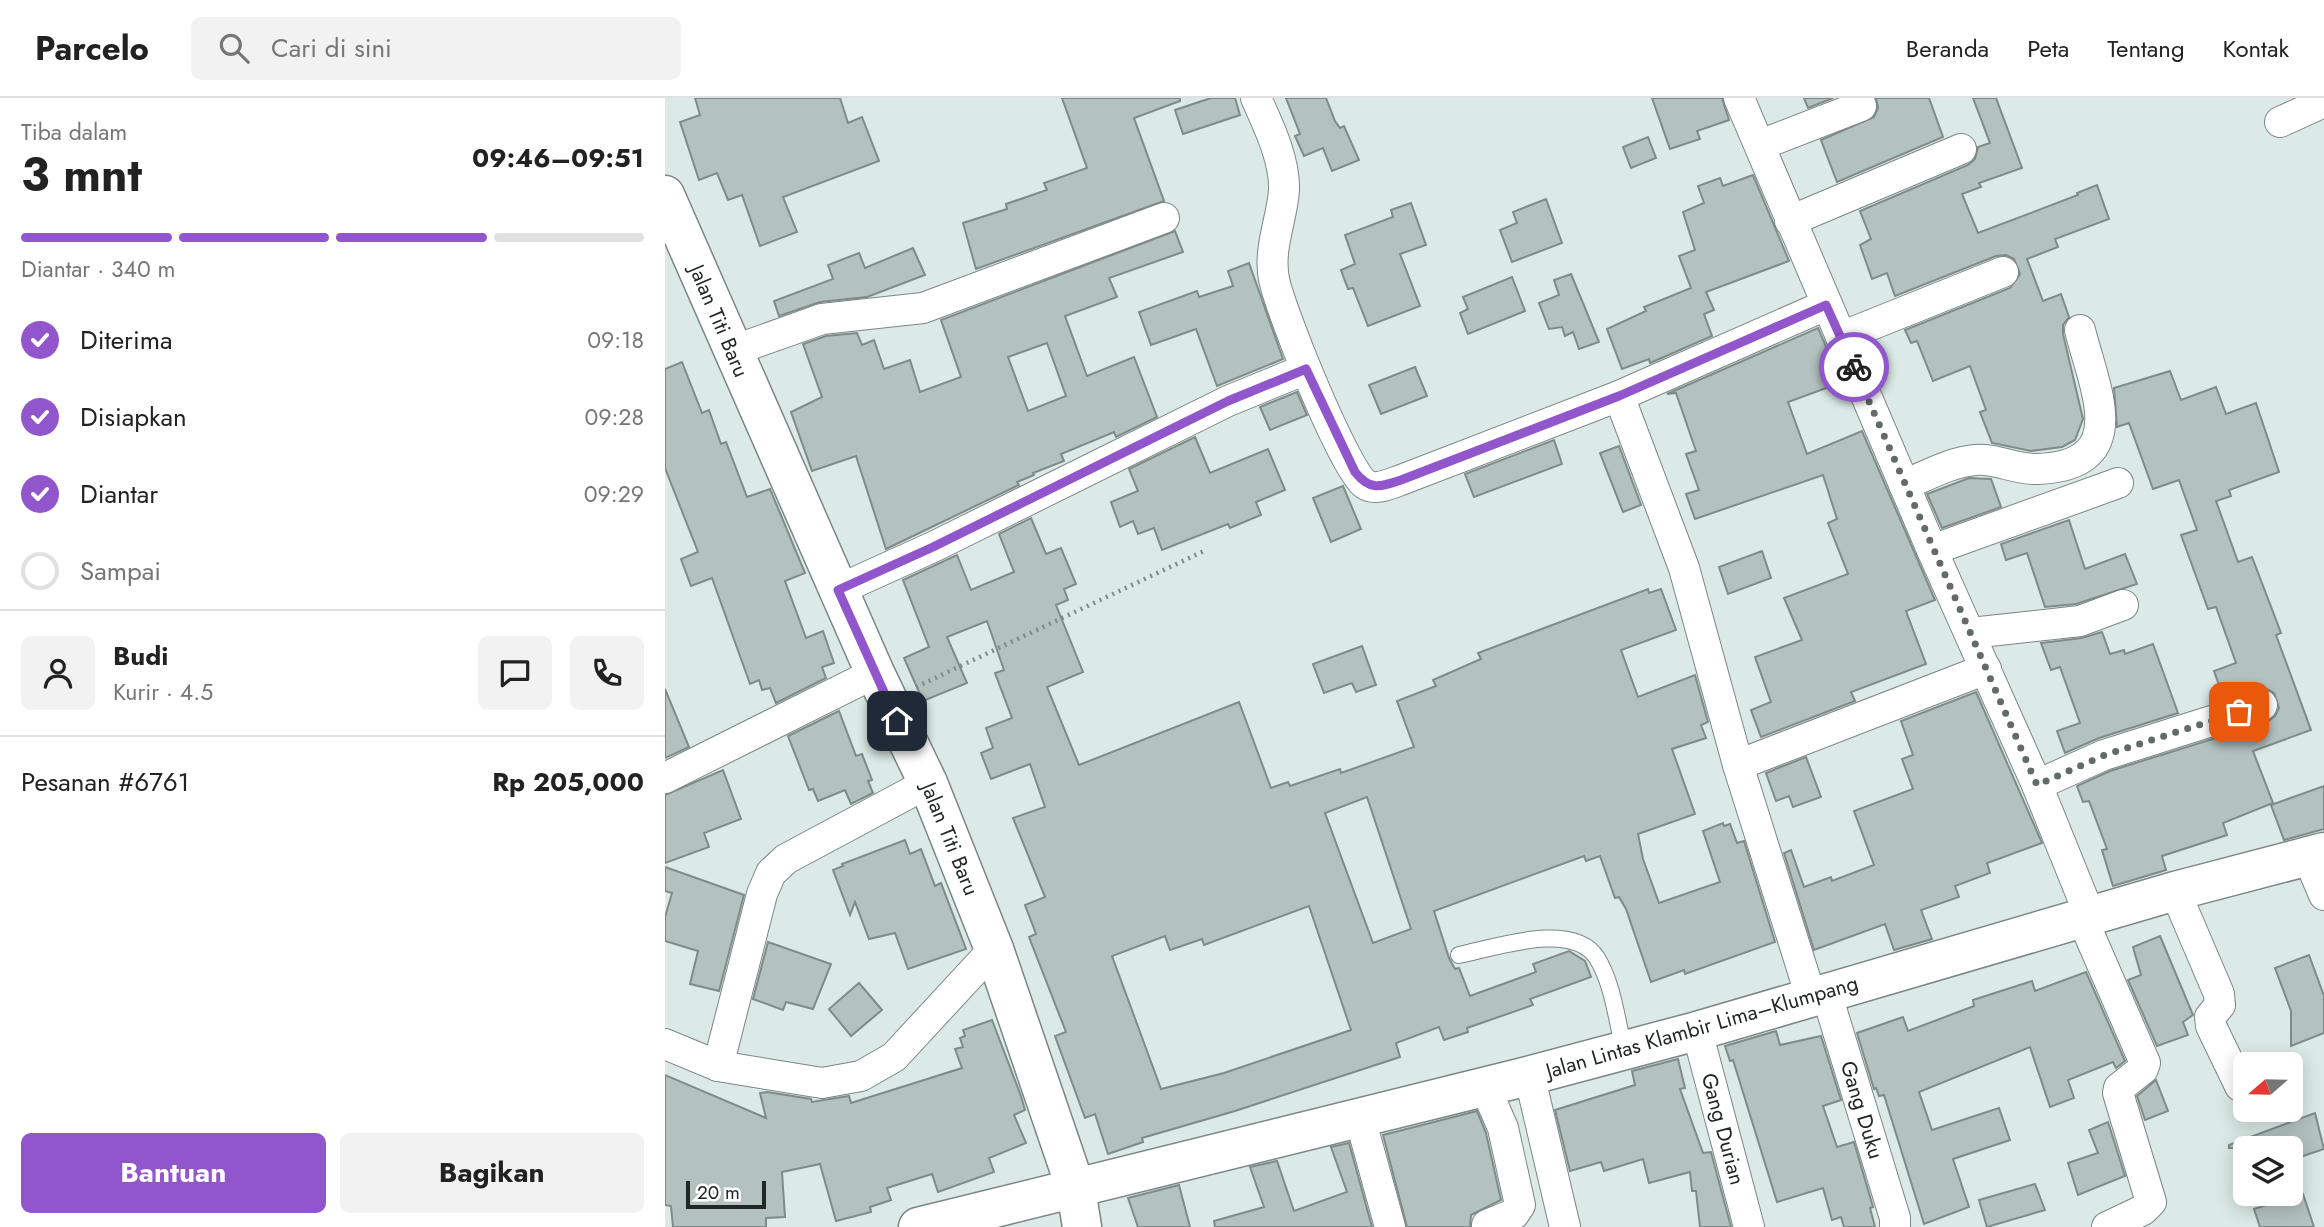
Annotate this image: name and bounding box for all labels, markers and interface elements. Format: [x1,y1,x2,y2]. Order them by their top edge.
search box [191,17,681,80]
text: Parcelo [35,25,149,72]
icon: search [215,29,253,67]
text: Cari di sini [271,29,392,67]
text: Beranda [1906,31,1989,66]
text: Peta [2027,31,2069,66]
text: Tentang [2107,31,2185,66]
text: Kontak [2223,31,2289,66]
text: Tiba dalam [21,115,127,149]
text: 09:46–09:51 [472,139,644,177]
text: 3 mnt [21,142,142,208]
text: Diantar · 340 m [21,252,176,286]
street label: Jalan Titi Baru [681,257,756,382]
icon: check [21,321,59,359]
text: Diterima [80,321,173,359]
text: 09:18 [587,323,644,357]
courier [1819,332,1889,402]
icon: bike [1835,348,1873,386]
icon: check [21,398,59,436]
text: Disiapkan [80,398,187,436]
text: 09:28 [584,400,644,434]
icon: check [21,475,59,513]
text: Diantar [80,475,158,513]
text: 09:29 [584,477,644,511]
text: Sampai [80,552,161,590]
button: person [21,636,95,710]
button: chat [478,636,552,710]
button: phone [570,636,644,710]
text: Budi [113,637,168,675]
text: Kurir · 4.5 [113,675,213,709]
pin [2209,682,2269,742]
pin [867,691,927,751]
icon: bag [2220,693,2258,731]
icon: home [878,702,916,740]
text: Pesanan #6761 [21,763,189,801]
text: Rp 205,000 [492,763,644,801]
street label: Jalan Titi Baru [913,775,986,900]
street label: Jalan Lintas Klambir Lima–Klumpang [1540,968,1862,1087]
north arrow [2233,1052,2303,1122]
map controls [2233,1052,2303,1206]
street label: Gang Duku [1833,1057,1891,1163]
street label: Gang Durian [1694,1070,1752,1188]
button: Bantuan [21,1133,326,1213]
button: Bagikan [340,1133,644,1213]
button: layers [2233,1136,2303,1206]
scale bar [686,1178,767,1210]
text: 20 m [697,1179,740,1206]

